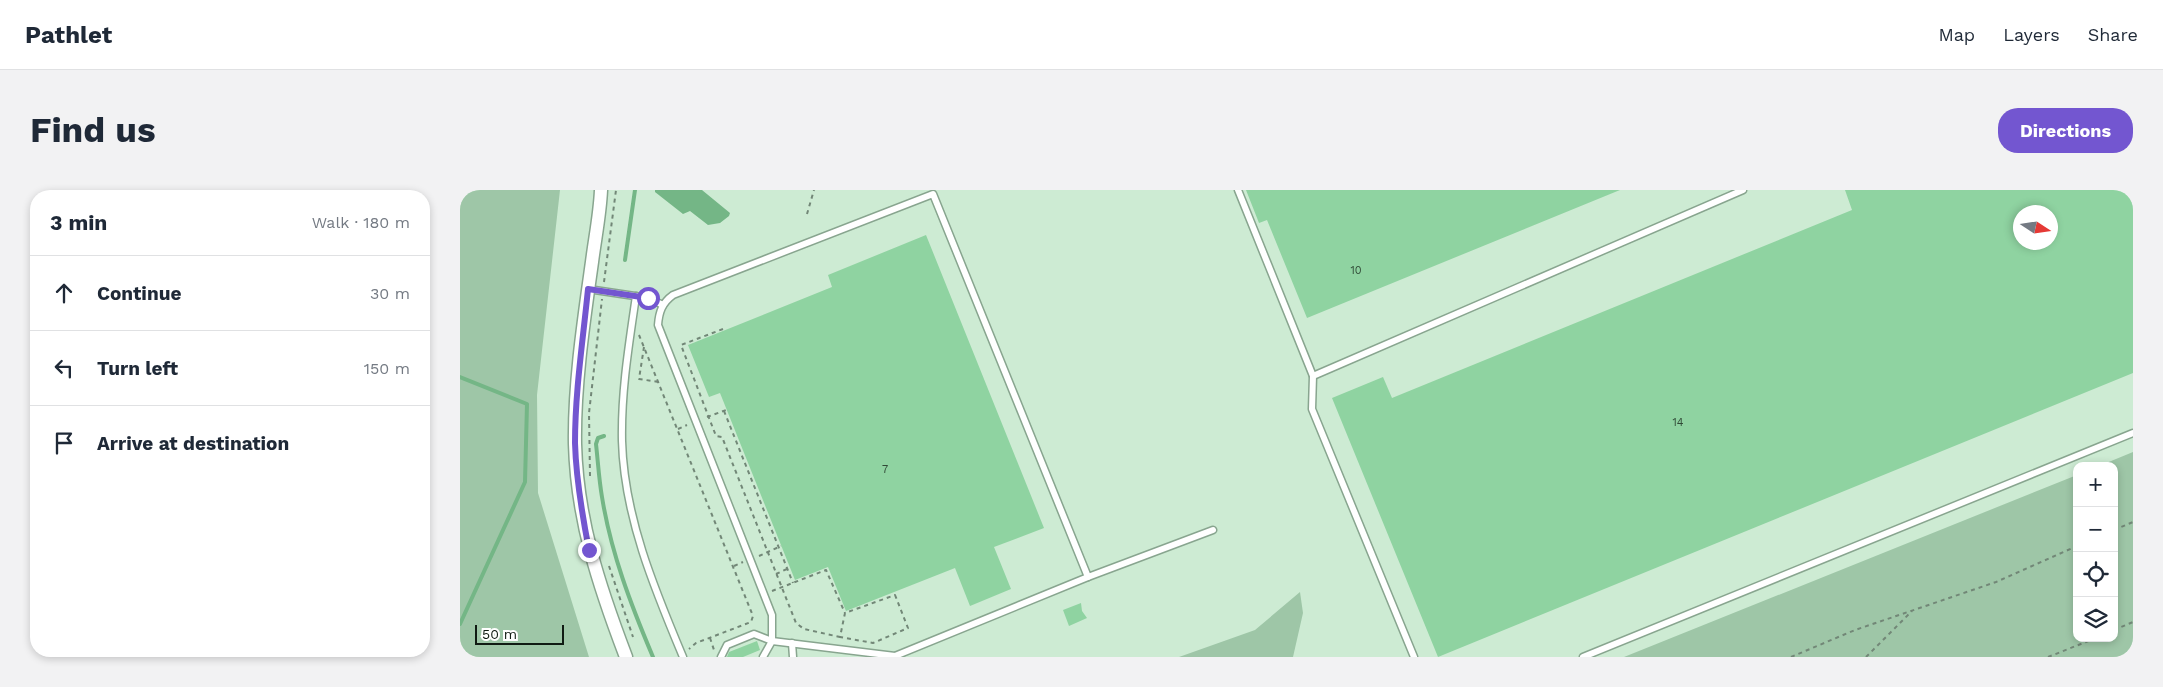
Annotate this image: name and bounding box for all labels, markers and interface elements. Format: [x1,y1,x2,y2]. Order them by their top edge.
text: Pathlet [25,21,112,49]
text: Map [1938,24,1975,45]
text: Layers [2003,24,2060,45]
text: Share [2088,24,2138,45]
button: Directions [1998,108,2133,153]
text: Find us [30,109,156,151]
north arrow [2013,205,2058,250]
text: 3 min [50,210,107,235]
text: Walk · 180 m [312,213,410,232]
house number: 10 [1350,264,1362,277]
icon: ahead [50,279,78,307]
text: Continue [97,282,181,305]
text: 30 m [370,284,410,303]
route start [637,287,660,310]
icon: left [50,354,78,382]
text: Turn left [97,357,178,380]
text: 150 m [364,359,410,378]
house number: 14 [1672,416,1684,429]
icon: arrive [50,429,78,457]
text: Arrive at destination [97,432,289,455]
map controls [2073,462,2118,642]
button: + [2073,462,2118,507]
house number: 7 [882,463,888,476]
button: − [2073,507,2118,552]
route end [578,539,601,562]
button: locate [2073,552,2118,597]
button: layers [2073,597,2118,642]
scale bar [475,622,564,645]
text: 50 m [482,626,517,642]

